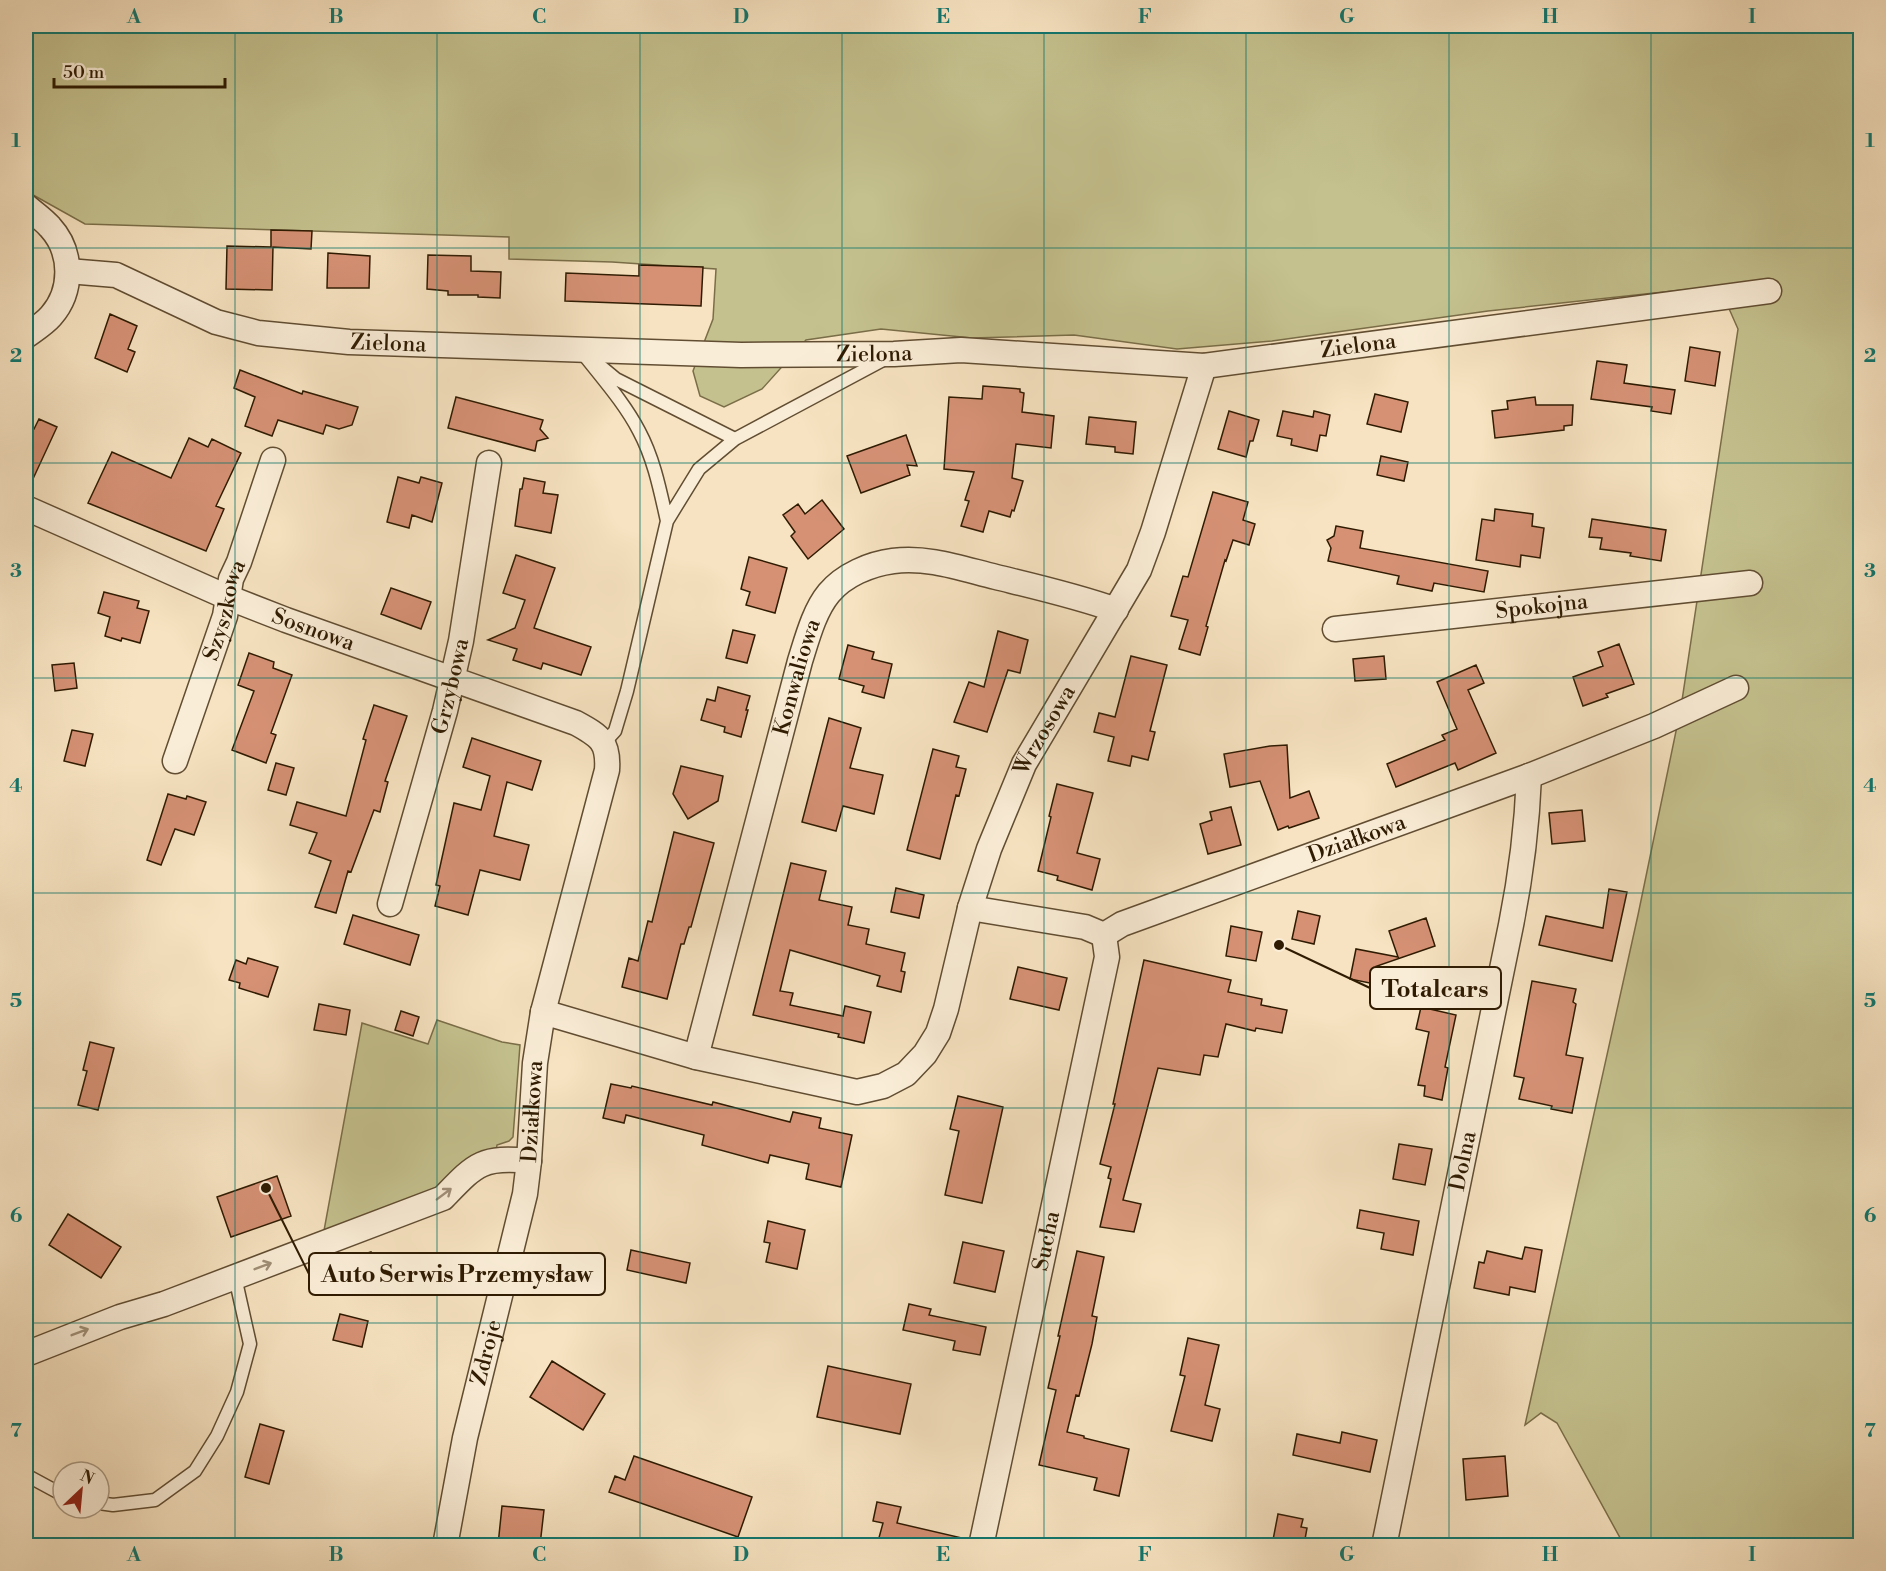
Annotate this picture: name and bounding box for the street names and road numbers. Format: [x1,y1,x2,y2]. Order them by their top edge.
street label: Zielona [1319,327,1398,364]
street label: Zielona [350,329,428,358]
street label: Zielona [836,339,914,368]
street label: Szyszkowa [197,554,252,664]
street label: Spokojna [1494,587,1590,625]
street label: Sosnowa [268,602,359,657]
street label: Konwaliowa [768,614,827,738]
street label: Grzybowa [426,635,475,737]
street label: Wrzosowa [1007,679,1082,779]
street label: Działkowa [1304,808,1410,869]
street label: Działkowa [515,1059,549,1163]
street label: Dolna [1443,1128,1482,1193]
street label: Sucha [1027,1208,1066,1273]
street label: Zdroje [465,1317,507,1388]

